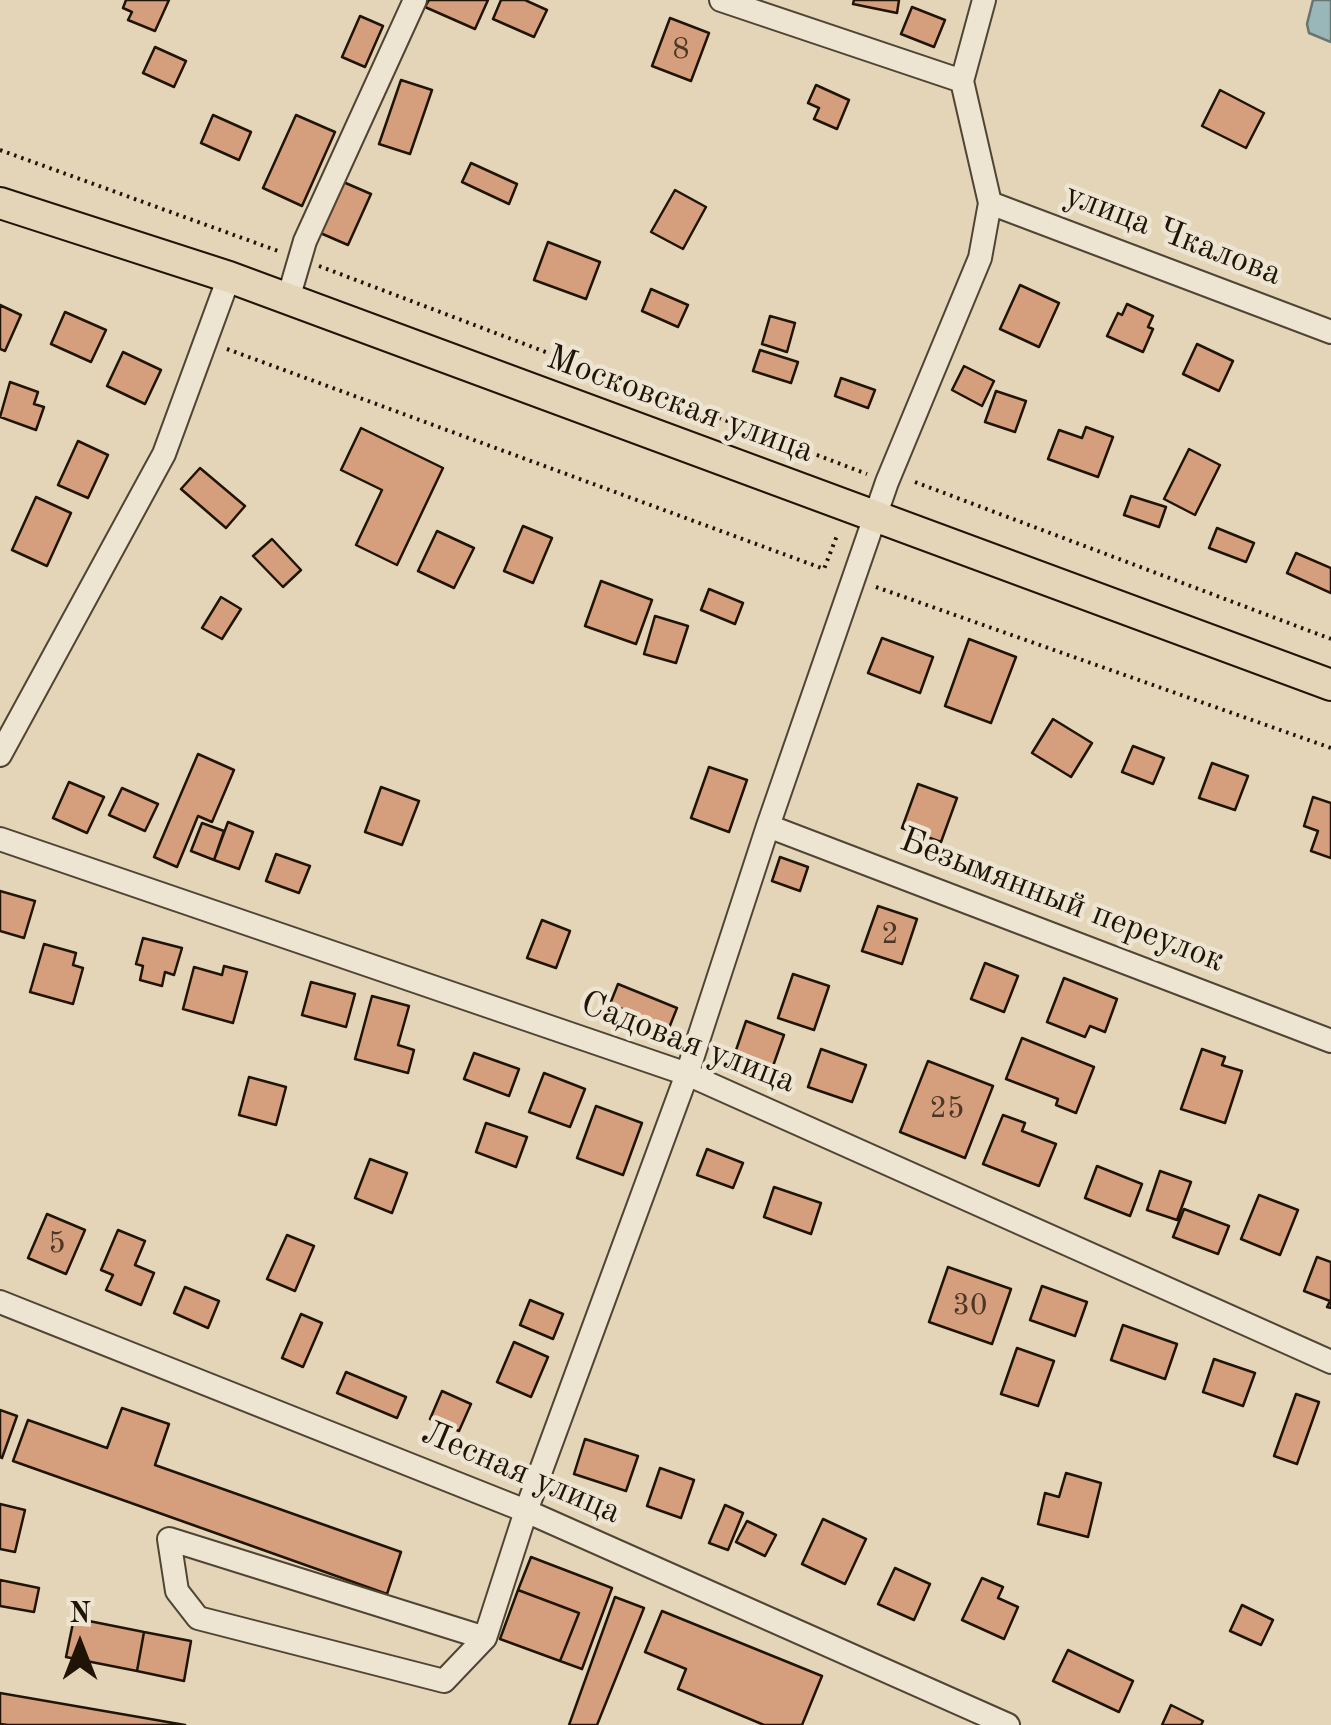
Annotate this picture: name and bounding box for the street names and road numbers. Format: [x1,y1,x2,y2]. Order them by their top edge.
street label: улица Чкалова [1059,174,1287,296]
street label: Московская улица [541,337,819,473]
street label: Безымянный переулок [894,820,1230,982]
street label: Садовая улица [575,983,801,1103]
street label: Лесная улица [415,1412,627,1534]

